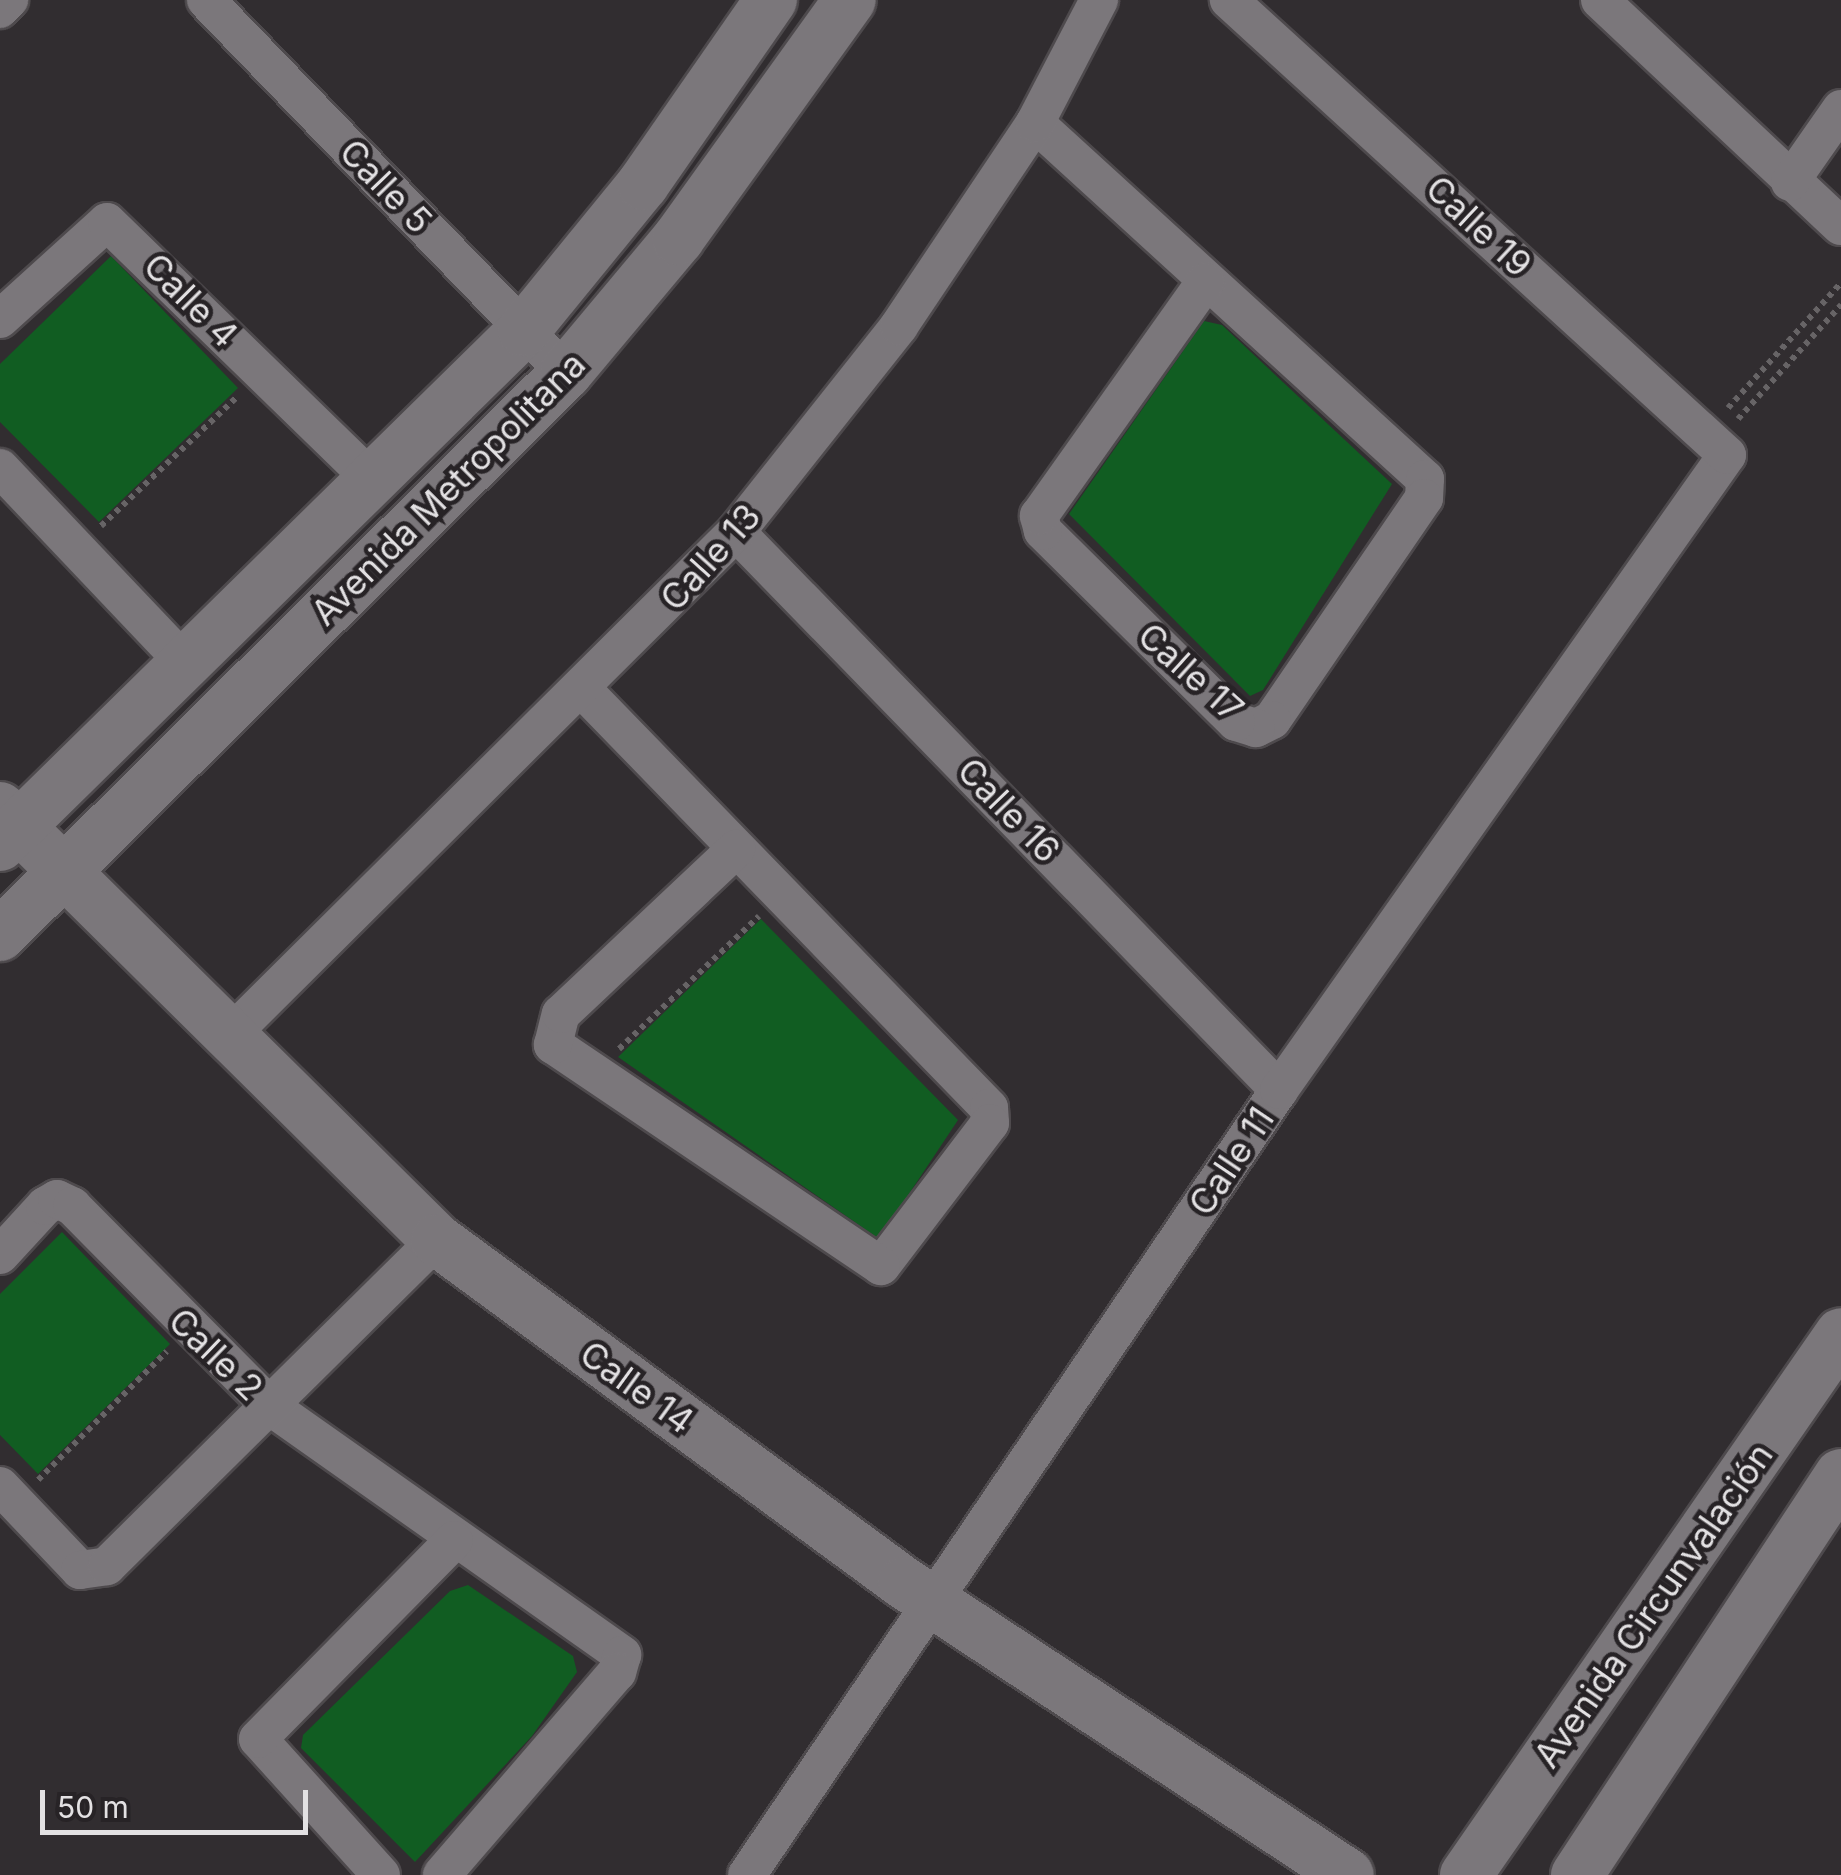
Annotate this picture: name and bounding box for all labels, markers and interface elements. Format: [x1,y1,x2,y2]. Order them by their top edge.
street label: Calle 5 [331,131,441,241]
street label: Calle 19 [1418,167,1540,285]
street label: Calle 4 [135,244,247,356]
street label: Avenida Metropolitana [303,343,593,633]
street label: Calle 13 [651,495,769,619]
street label: Calle 17 [1130,614,1252,730]
street label: Calle 16 [949,749,1069,871]
street label: Calle 11 [1180,1099,1282,1223]
street label: Calle 2 [160,1299,272,1409]
street label: Calle 14 [572,1332,702,1442]
street label: Avenida Circunvalación [1525,1435,1781,1775]
scale bar [45,1770,312,1832]
text: 50 m [57,1789,129,1825]

